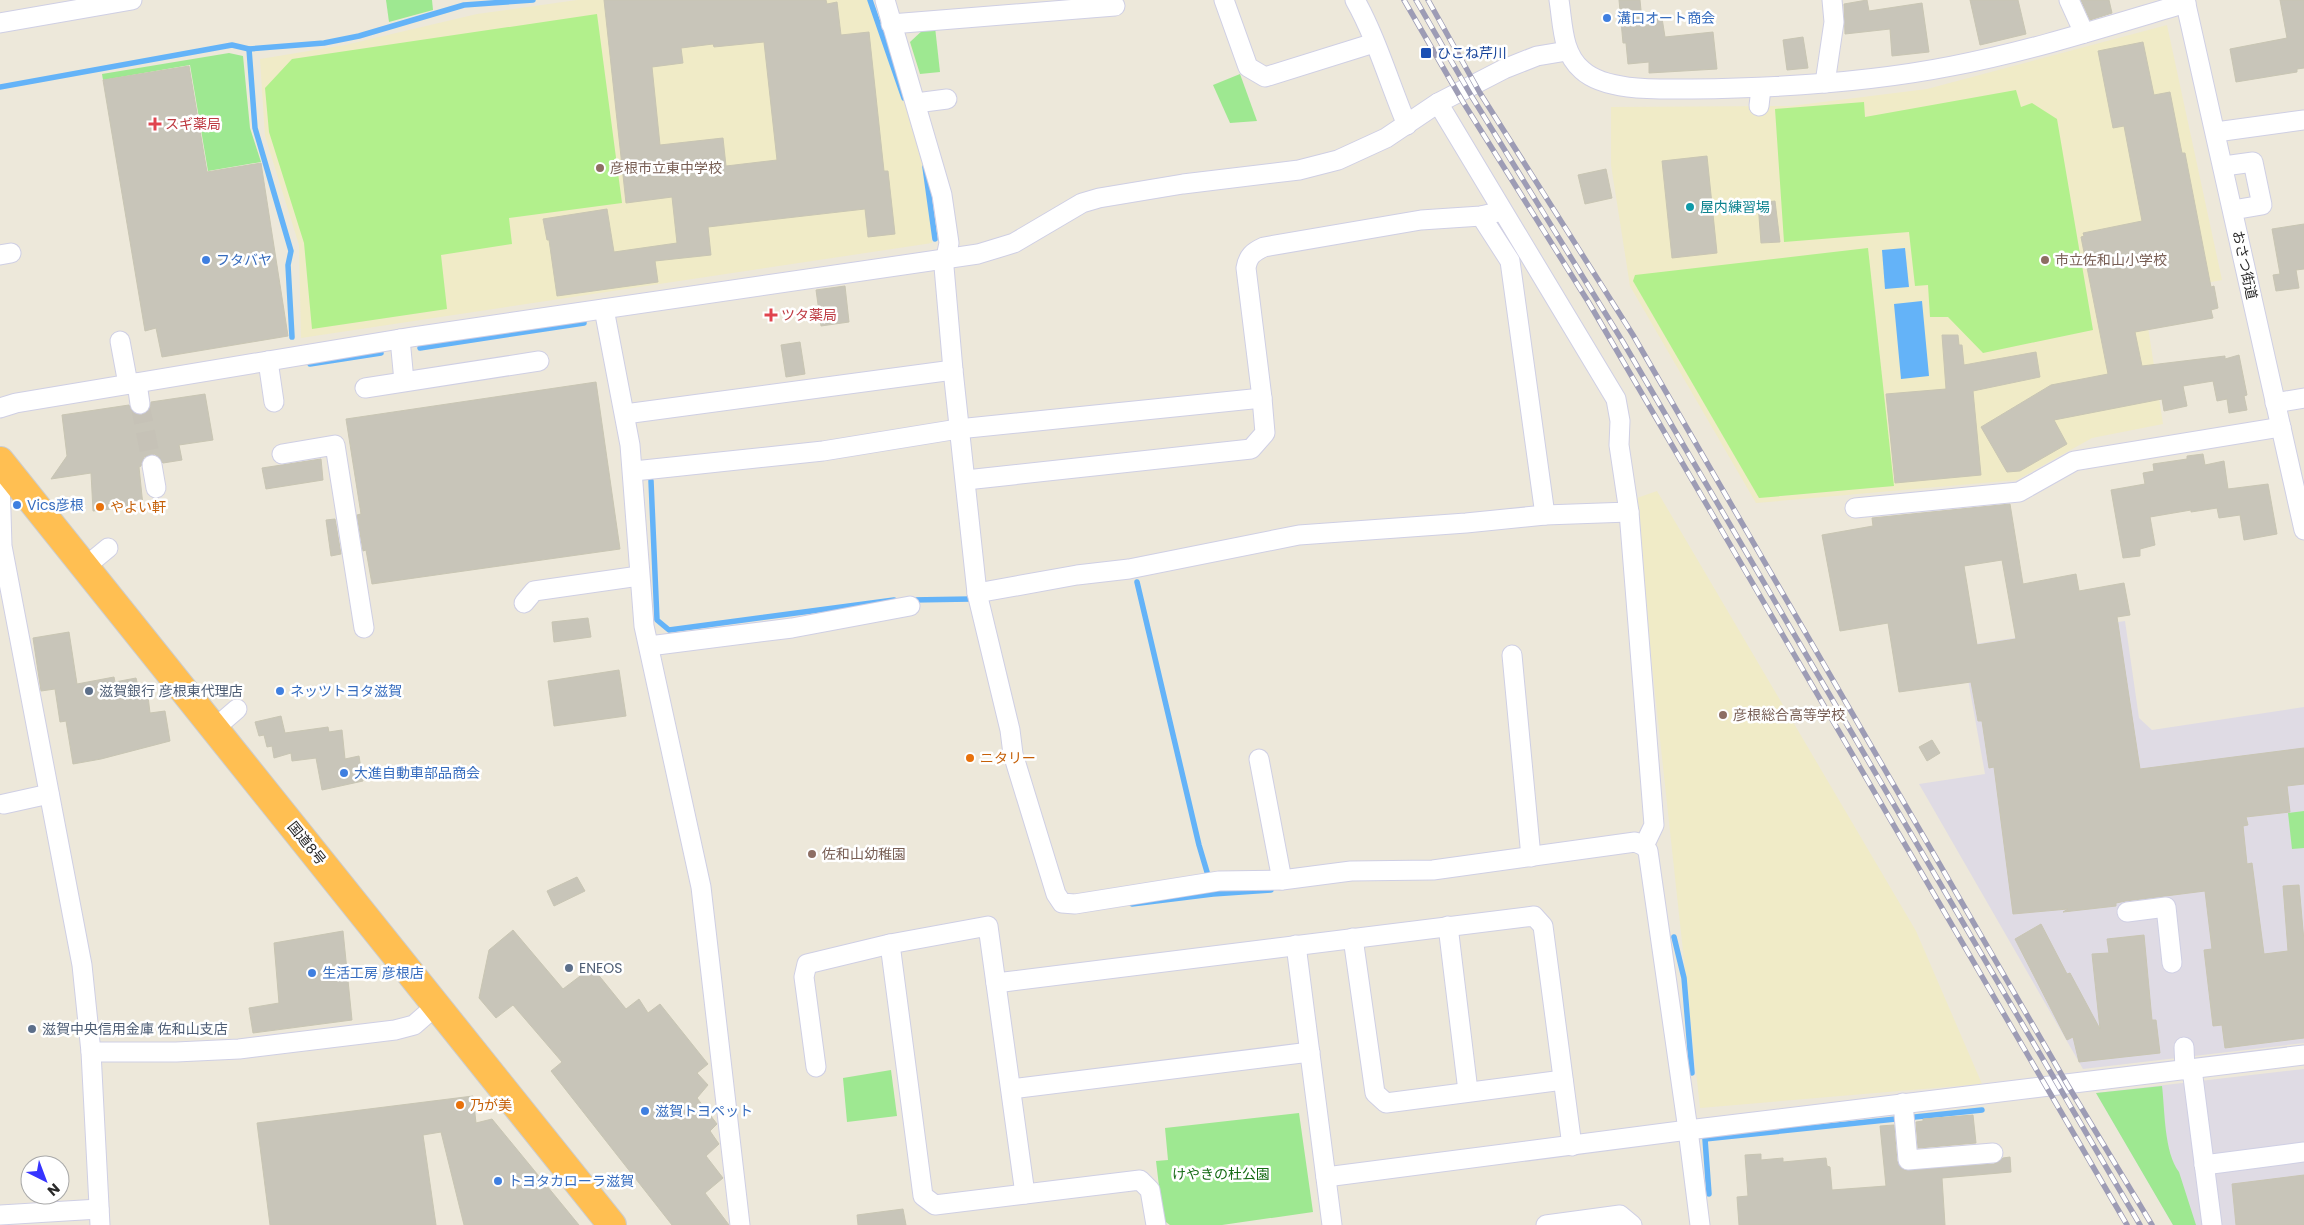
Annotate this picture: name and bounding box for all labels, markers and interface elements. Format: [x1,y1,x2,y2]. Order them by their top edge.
place label: 溝口オート商会 [1617,8,1715,28]
marker: 溝口オート商会 [1601,12,1613,24]
place label: ひこね芹川 [1437,43,1507,63]
marker: ひこね芹川 [1419,46,1433,60]
place label: スギ薬局 [165,114,221,134]
marker: スギ薬局 [149,118,161,130]
place label: 彦根市立東中学校 [610,158,722,178]
marker: 彦根市立東中学校 [594,162,606,174]
place label: 屋内練習場 [1700,197,1770,217]
marker: 屋内練習場 [1684,201,1696,213]
street label: おさつ街道 [2228,229,2262,301]
place label: フタバヤ [216,250,272,270]
place label: 市立佐和山小学校 [2055,250,2167,270]
marker: フタバヤ [200,254,212,266]
marker: 市立佐和山小学校 [2039,254,2051,266]
place label: ツタ薬局 [781,305,837,325]
marker: ツタ薬局 [765,309,777,321]
place label: Vics彦根 [27,495,84,515]
place label: やよい軒 [110,497,166,517]
marker: Vics彦根 [11,499,23,511]
marker: やよい軒 [94,501,106,513]
place label: 滋賀銀行 彦根東代理店 [99,681,243,701]
place label: ネッツトヨタ滋賀 [290,681,402,701]
marker: 滋賀銀行 彦根東代理店 [83,685,95,697]
marker: ネッツトヨタ滋賀 [274,685,286,697]
place label: 彦根総合高等学校 [1733,705,1845,725]
marker: 彦根総合高等学校 [1717,709,1729,721]
place label: ニタリー [980,748,1036,768]
marker: ニタリー [964,752,976,764]
place label: 大進自動車部品商会 [354,763,480,783]
marker: 大進自動車部品商会 [338,767,350,779]
street label: 国道8号 [283,817,331,869]
place label: 佐和山幼稚園 [822,844,906,864]
marker: 佐和山幼稚園 [806,848,818,860]
place label: ENEOS [579,958,622,978]
marker: ENEOS [563,962,575,974]
place label: 生活工房 彦根店 [322,963,424,983]
marker: 生活工房 彦根店 [306,967,318,979]
place label: 滋賀中央信用金庫 佐和山支店 [42,1019,228,1039]
marker: 滋賀中央信用金庫 佐和山支店 [26,1023,38,1035]
place label: 乃が美 [470,1095,512,1115]
marker: 乃が美 [454,1099,466,1111]
place label: 滋賀トヨペット [655,1101,753,1121]
marker: 滋賀トヨペット [639,1105,651,1117]
north arrow [20,1155,70,1205]
park label: けやきの杜公園 [1172,1164,1270,1184]
place label: トヨタカローラ滋賀 [508,1171,634,1191]
marker: トヨタカローラ滋賀 [492,1175,504,1187]
text: N [43,1179,64,1201]

